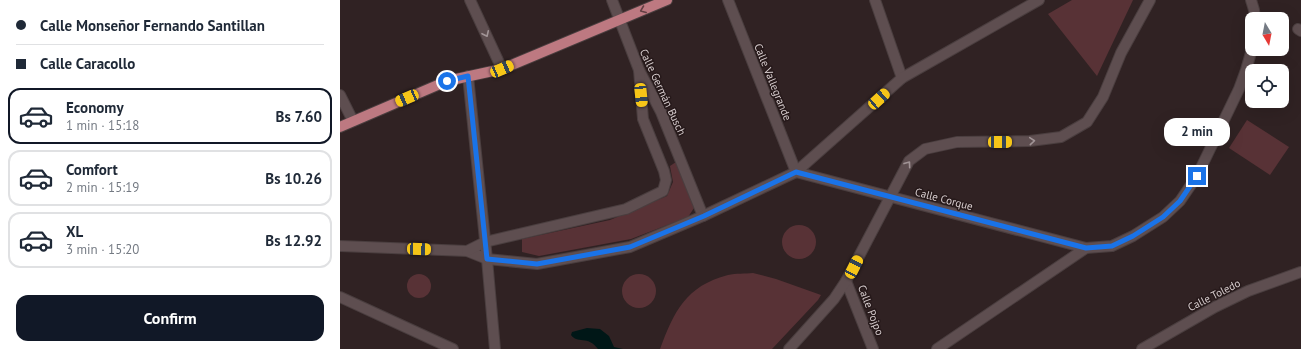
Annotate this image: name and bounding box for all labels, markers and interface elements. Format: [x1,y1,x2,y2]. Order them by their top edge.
one-way arrow [640,5,647,13]
north arrow [1245,12,1289,56]
map controls [1245,12,1289,108]
text: Calle Monseñor Fernando Santillan [40,16,265,35]
one-way arrow [481,30,489,38]
street label: Calle Vallegrande [751,41,795,123]
street label: Calle Germán Busch [637,47,689,137]
text: Calle Caracollo [40,54,135,73]
car [489,59,515,79]
button: locate [1245,64,1289,108]
route start [438,72,456,90]
car [634,82,648,108]
car [866,87,892,111]
car [394,88,420,108]
icon: car [18,98,54,134]
text: Economy [66,98,124,117]
text: Bs 7.60 [276,107,322,126]
text: 1 min · 15:18 [66,117,139,134]
callout: 2 min [1164,118,1230,146]
text: 2 min [1181,123,1213,140]
car [988,136,1012,148]
one-way arrow [1029,136,1035,145]
icon: car [18,160,54,196]
text: Comfort [66,160,118,179]
one-way arrow [903,161,910,168]
route end [1188,167,1206,185]
text: Bs 10.26 [265,169,322,188]
text: 2 min · 15:19 [66,179,139,196]
street label: Calle Corque [913,185,975,214]
icon: car [18,222,54,258]
text: XL [66,222,83,241]
text: Bs 12.92 [265,231,322,250]
text: 3 min · 15:20 [66,241,139,258]
car [407,243,431,255]
car [843,254,865,280]
street label: Calle Toledo [1185,276,1243,314]
street label: Calle Pojpo [855,283,887,337]
button: Confirm [16,295,324,341]

